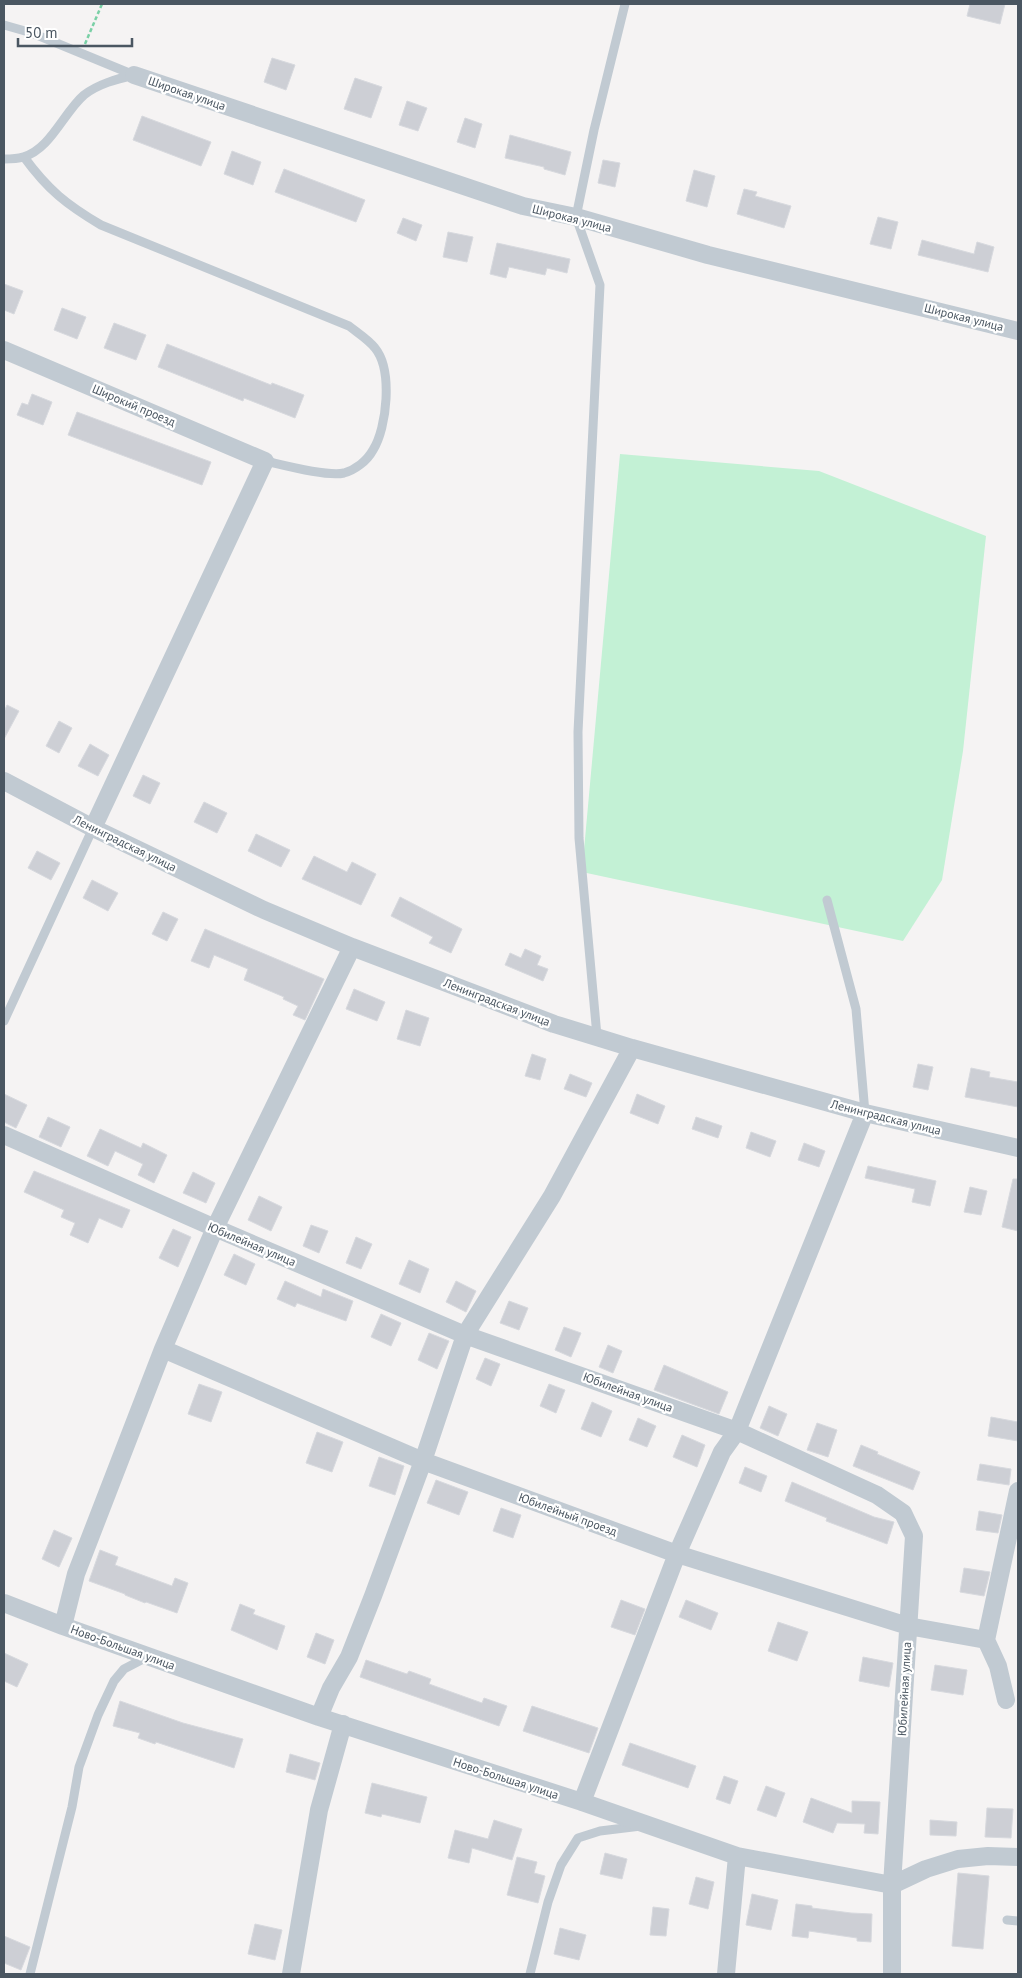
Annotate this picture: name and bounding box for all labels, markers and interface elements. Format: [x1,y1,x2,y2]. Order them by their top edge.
scale bar [18,15,131,47]
text: 50 m [25,23,58,42]
street label: Широкая улица [146,73,228,113]
street label: Широкая улица [531,201,613,235]
street label: Широкая улица [923,300,1005,334]
street label: Широкий проезд [90,381,178,430]
street label: Ленинградская улица [70,811,179,875]
street label: Ленинградская улица [441,974,552,1029]
street label: Ленинградская улица [828,1096,943,1138]
street label: Юбилейная улица [206,1219,298,1269]
street label: Юбилейная улица [581,1369,675,1415]
street label: Юбилейный проезд [517,1489,620,1539]
street label: Ново-Большая улица [69,1621,177,1673]
street label: Юбилейная улица [894,1641,914,1736]
street label: Ново-Большая улица [451,1754,561,1802]

